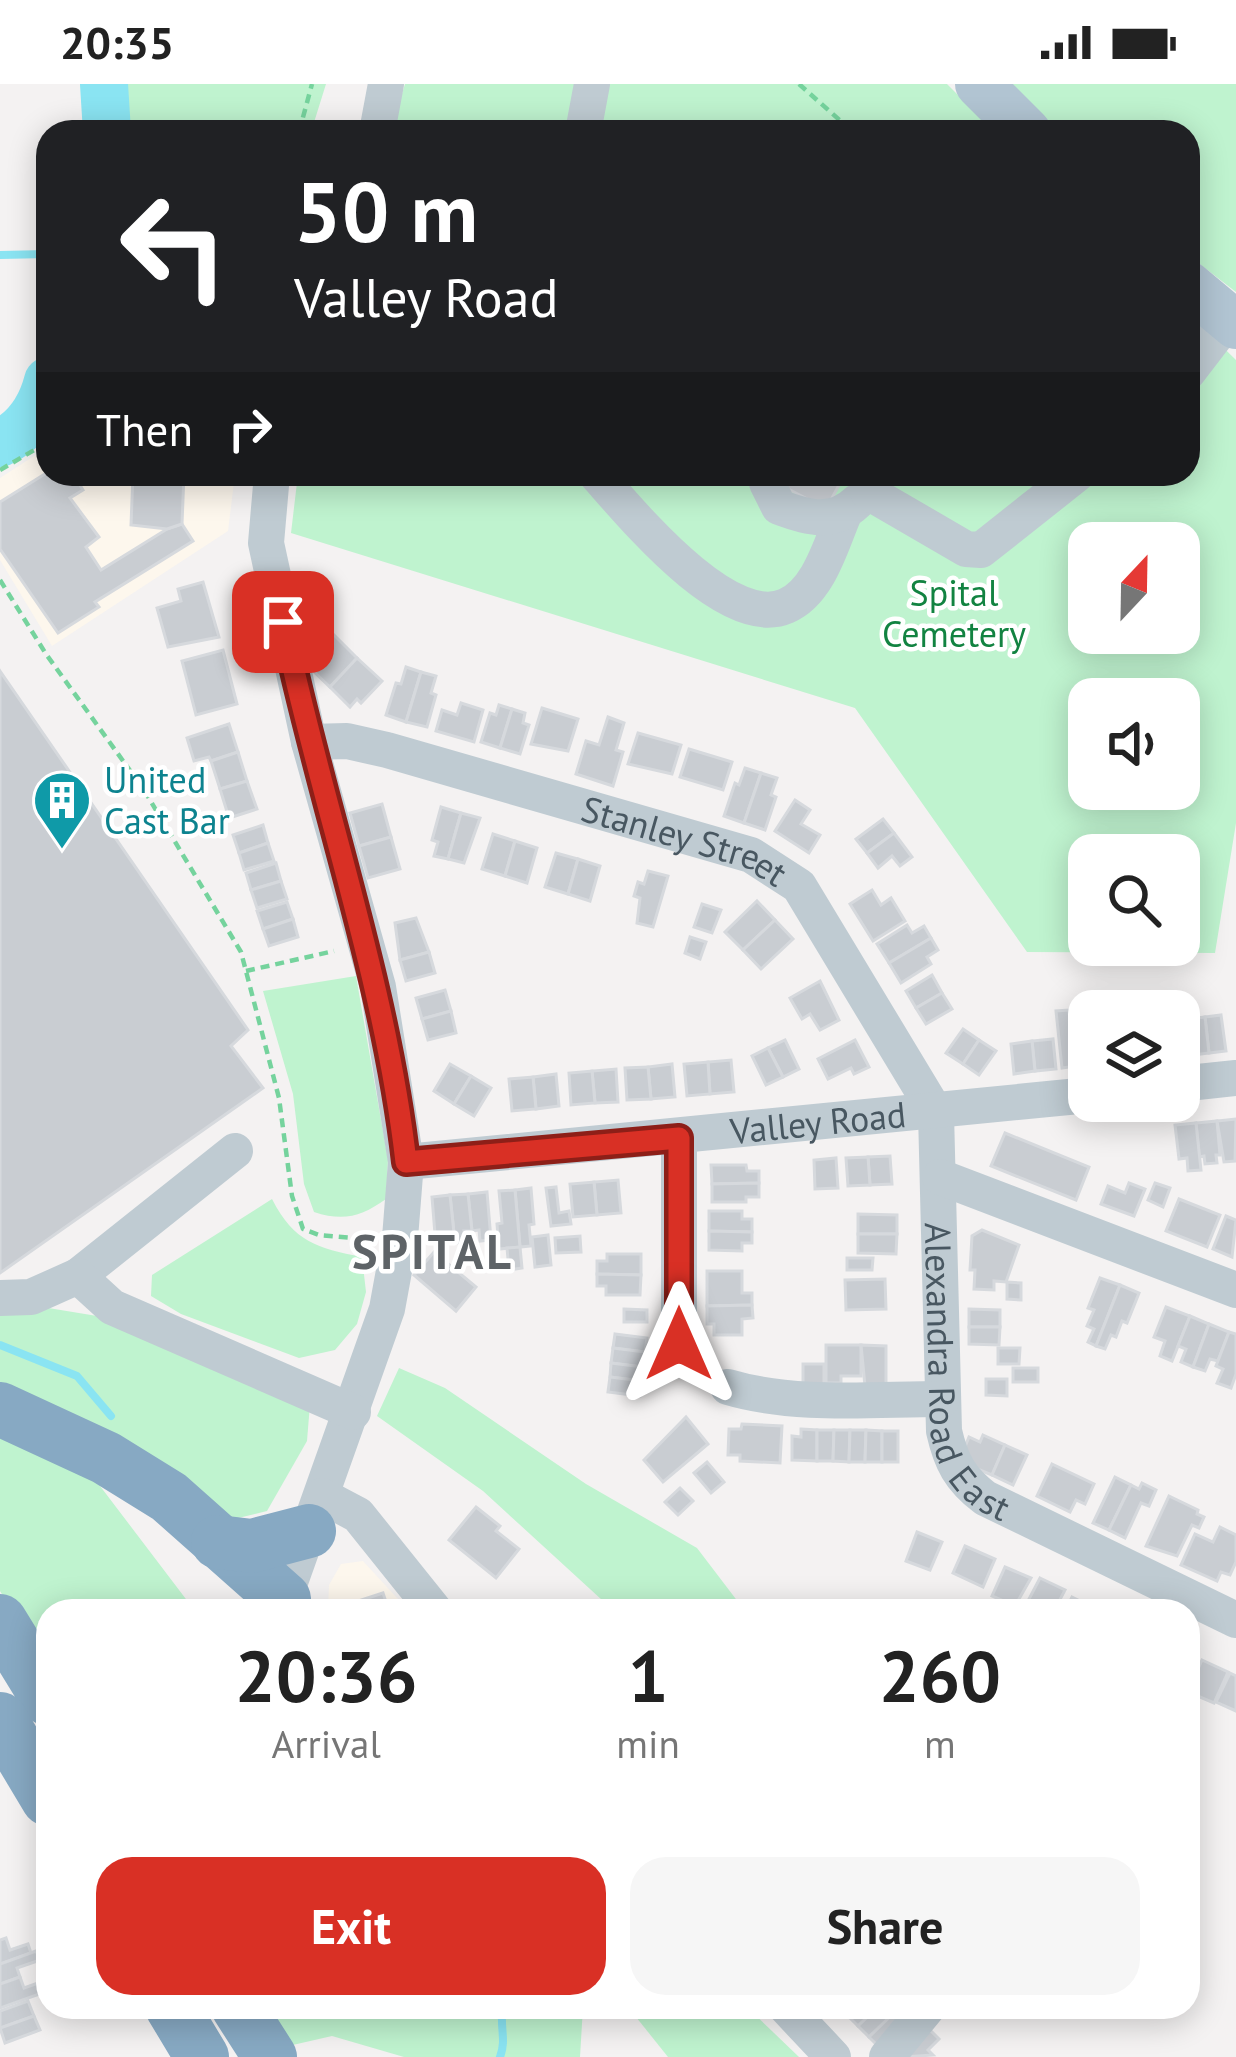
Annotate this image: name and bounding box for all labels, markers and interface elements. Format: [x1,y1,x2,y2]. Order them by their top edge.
text: 20:35 [60,13,174,71]
text: 50 m [294,156,478,265]
icon: left [96,168,252,324]
text: Valley Road [294,262,559,332]
icon: right [217,396,283,462]
text: Then [96,400,193,458]
north arrow [1068,522,1200,654]
map controls [1068,522,1200,1122]
park label: Spital Cemetery [882,569,1026,657]
pin [232,571,334,673]
icon: arrive [250,589,316,655]
button: sound [1068,678,1200,810]
place label: United Cast Bar [104,756,230,844]
building icon: United Cast Bar [31,769,93,851]
street label: Stanley Street [576,784,797,896]
button: search [1068,834,1200,966]
button: layers [1068,990,1200,1122]
street label: Valley Road [727,1090,908,1154]
district label: SPITAL [352,1220,514,1282]
street label: Alexandra Road East [915,1222,1018,1530]
position arrow [616,1281,742,1407]
text: 20:36 [235,1629,418,1722]
text: 1 [628,1629,669,1722]
text: 260 [879,1629,1001,1722]
text: Arrival [272,1718,381,1769]
text: min [616,1718,680,1769]
text: m [924,1718,956,1769]
button: Exit [96,1857,606,1995]
button: Share [630,1857,1140,1995]

